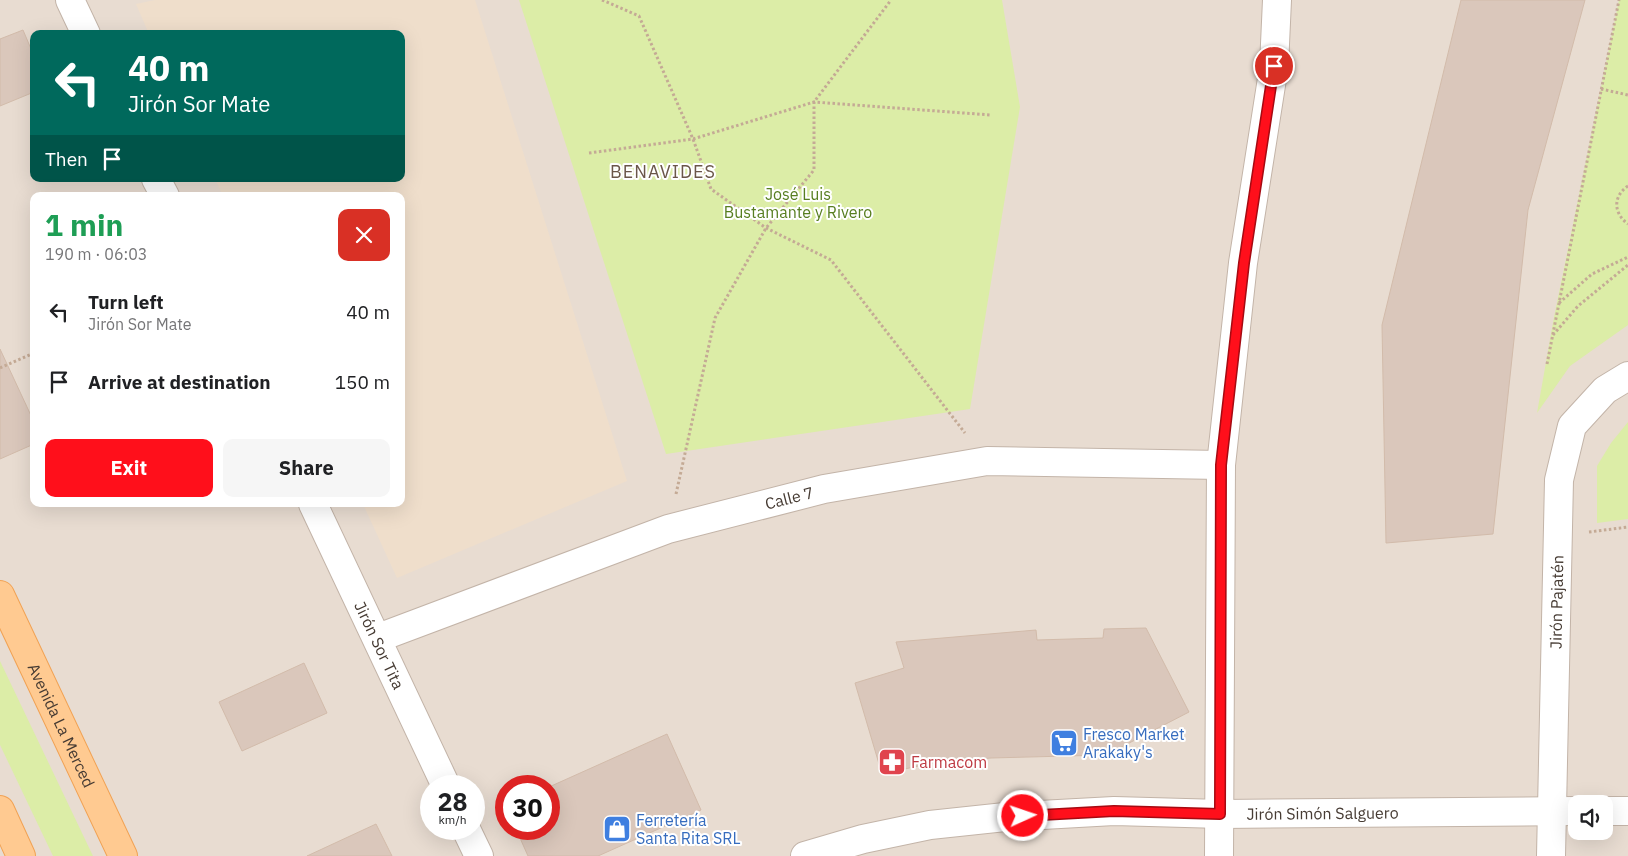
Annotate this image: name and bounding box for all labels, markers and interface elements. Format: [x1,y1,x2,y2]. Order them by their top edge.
text: 40 m [128,45,210,91]
pin [1253,45,1295,87]
icon: left [45,50,110,115]
icon: arrive [1260,52,1288,80]
text: Jirón Sor Mate [128,89,270,118]
icon: arrive [98,145,126,173]
text: Then [45,147,88,171]
district label: BENAVIDES [610,160,716,183]
park label: José Luis Bustamante y Rivero [724,184,872,222]
text: 1 min [45,205,123,244]
button: close [338,209,390,261]
text: 190 m · 06:03 [45,244,147,264]
text: Turn left [88,290,164,314]
icon: left [45,298,73,326]
text: 40 m [346,300,390,324]
text: Jirón Sor Mate [88,314,192,334]
icon: arrive [45,368,73,396]
text: Arrive at destination [88,370,271,394]
text: 150 m [335,370,390,394]
button: Exit [45,439,213,497]
button: Share [223,439,390,497]
street label: Calle 7 [763,482,816,514]
street label: Jirón Pajatén [1545,555,1567,649]
street label: Jirón Sor Tita [350,598,409,693]
street label: Avenida La Merced [24,660,99,791]
place label: Fresco Market Arakaky's [1083,724,1185,762]
supermarket icon: Fresco Market Arakaky's [1049,728,1079,758]
pharmacy icon: Farmacom [877,747,907,777]
place label: Farmacom [911,752,987,772]
speed limit sign: 30 [495,775,560,840]
text: 28 [437,785,468,818]
position arrow [996,789,1048,841]
map controls [1568,795,1613,840]
button: sound [1568,795,1613,840]
street label: Jirón Simón Salguero [1246,802,1399,824]
place label: Ferretería Santa Rita SRL [636,810,741,848]
text: km/h [438,812,467,827]
shop icon: Ferretería Santa Rita SRL [602,814,632,844]

